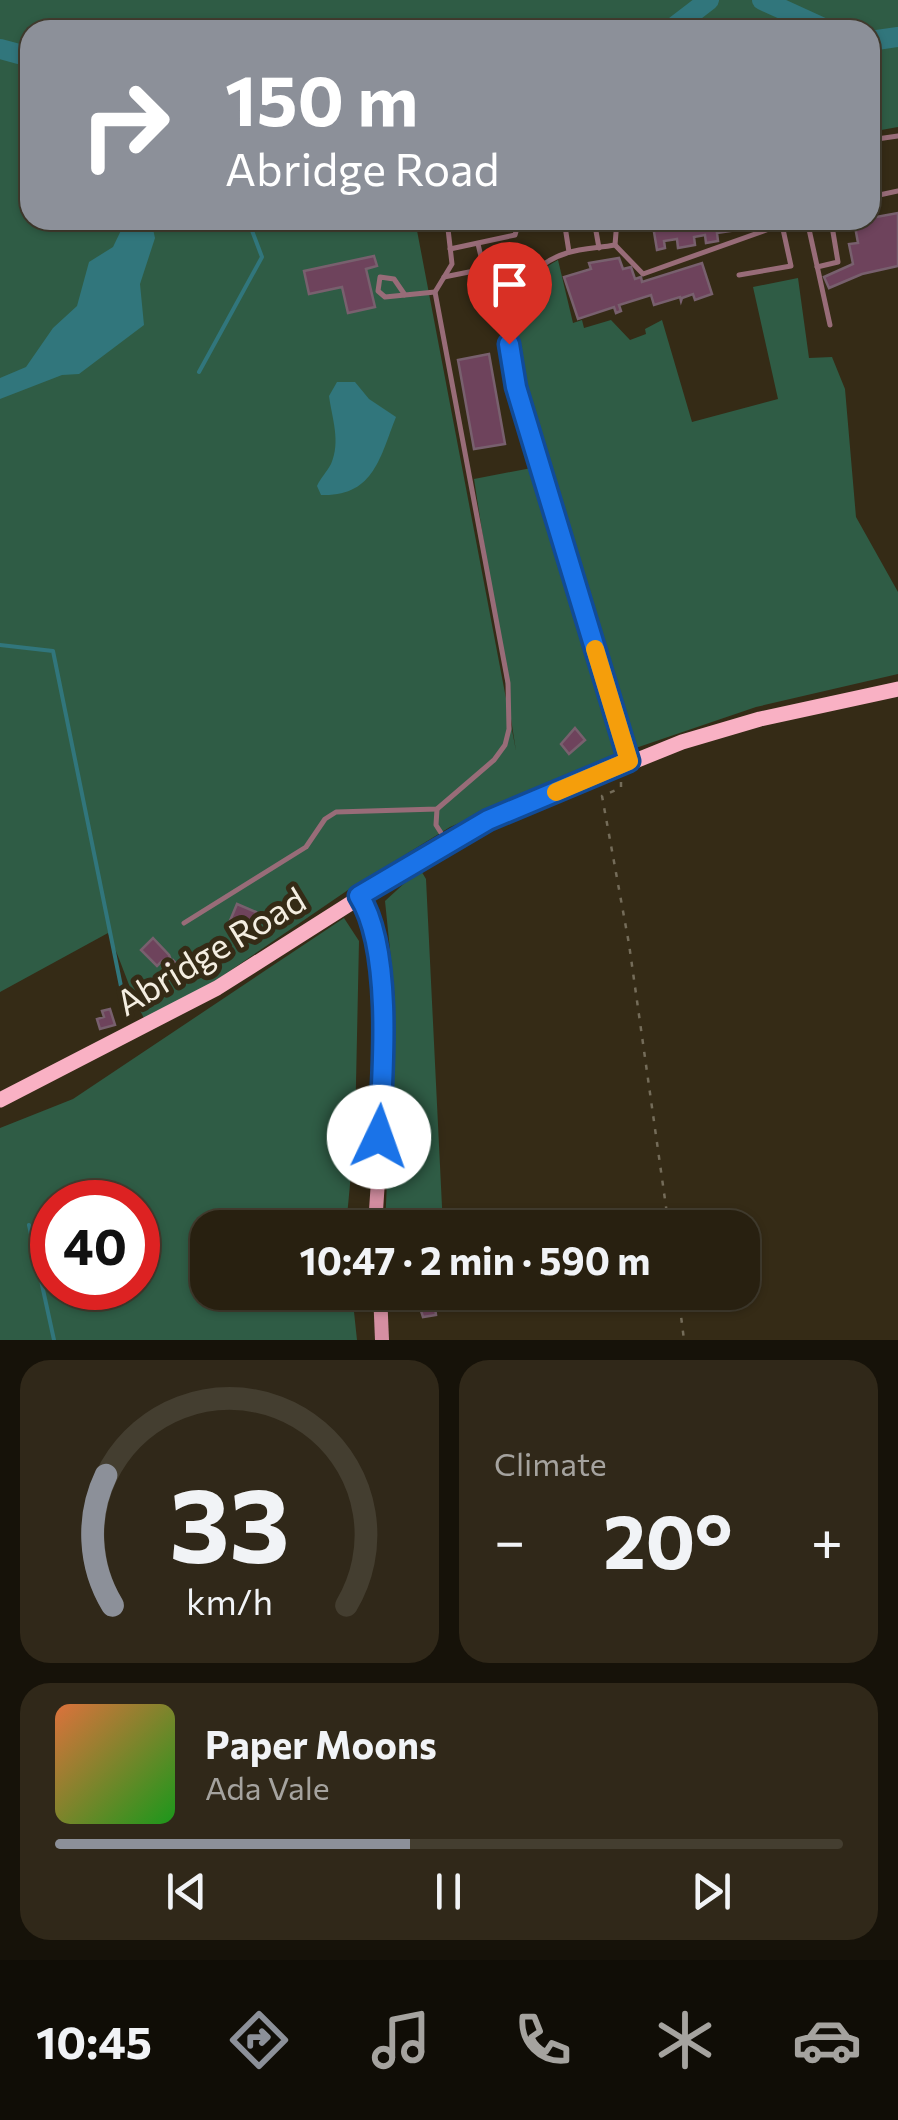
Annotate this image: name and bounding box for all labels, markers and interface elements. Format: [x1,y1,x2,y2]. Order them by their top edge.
text: 150 m [225,55,418,140]
icon: right [60,60,190,190]
text: Abridge Road [225,140,500,195]
pin [467,242,552,345]
icon: arrive [482,257,537,312]
street label: Abridge Road [107,876,312,1023]
position arrow [327,1085,431,1189]
speed limit sign: 40 [30,1180,160,1310]
text: 10:47 · 2 min · 590 m [300,1236,650,1283]
text: Climate [494,1443,607,1483]
text: 33 [169,1457,290,1584]
text: 20° [603,1493,733,1584]
text: − [494,1505,525,1572]
text: + [811,1505,843,1572]
text: km/h [186,1579,273,1622]
text: Paper Moons [205,1720,437,1767]
text: Ada Vale [205,1767,330,1807]
icon: previous [159,1864,214,1919]
icon: pause [421,1864,476,1919]
icon: next [684,1864,739,1919]
icon: directions [224,2005,294,2075]
icon: music [366,2005,436,2075]
icon: phone [508,2005,578,2075]
icon: climate [650,2005,720,2075]
icon: car [792,2005,862,2075]
text: 10:45 [36,2013,152,2068]

